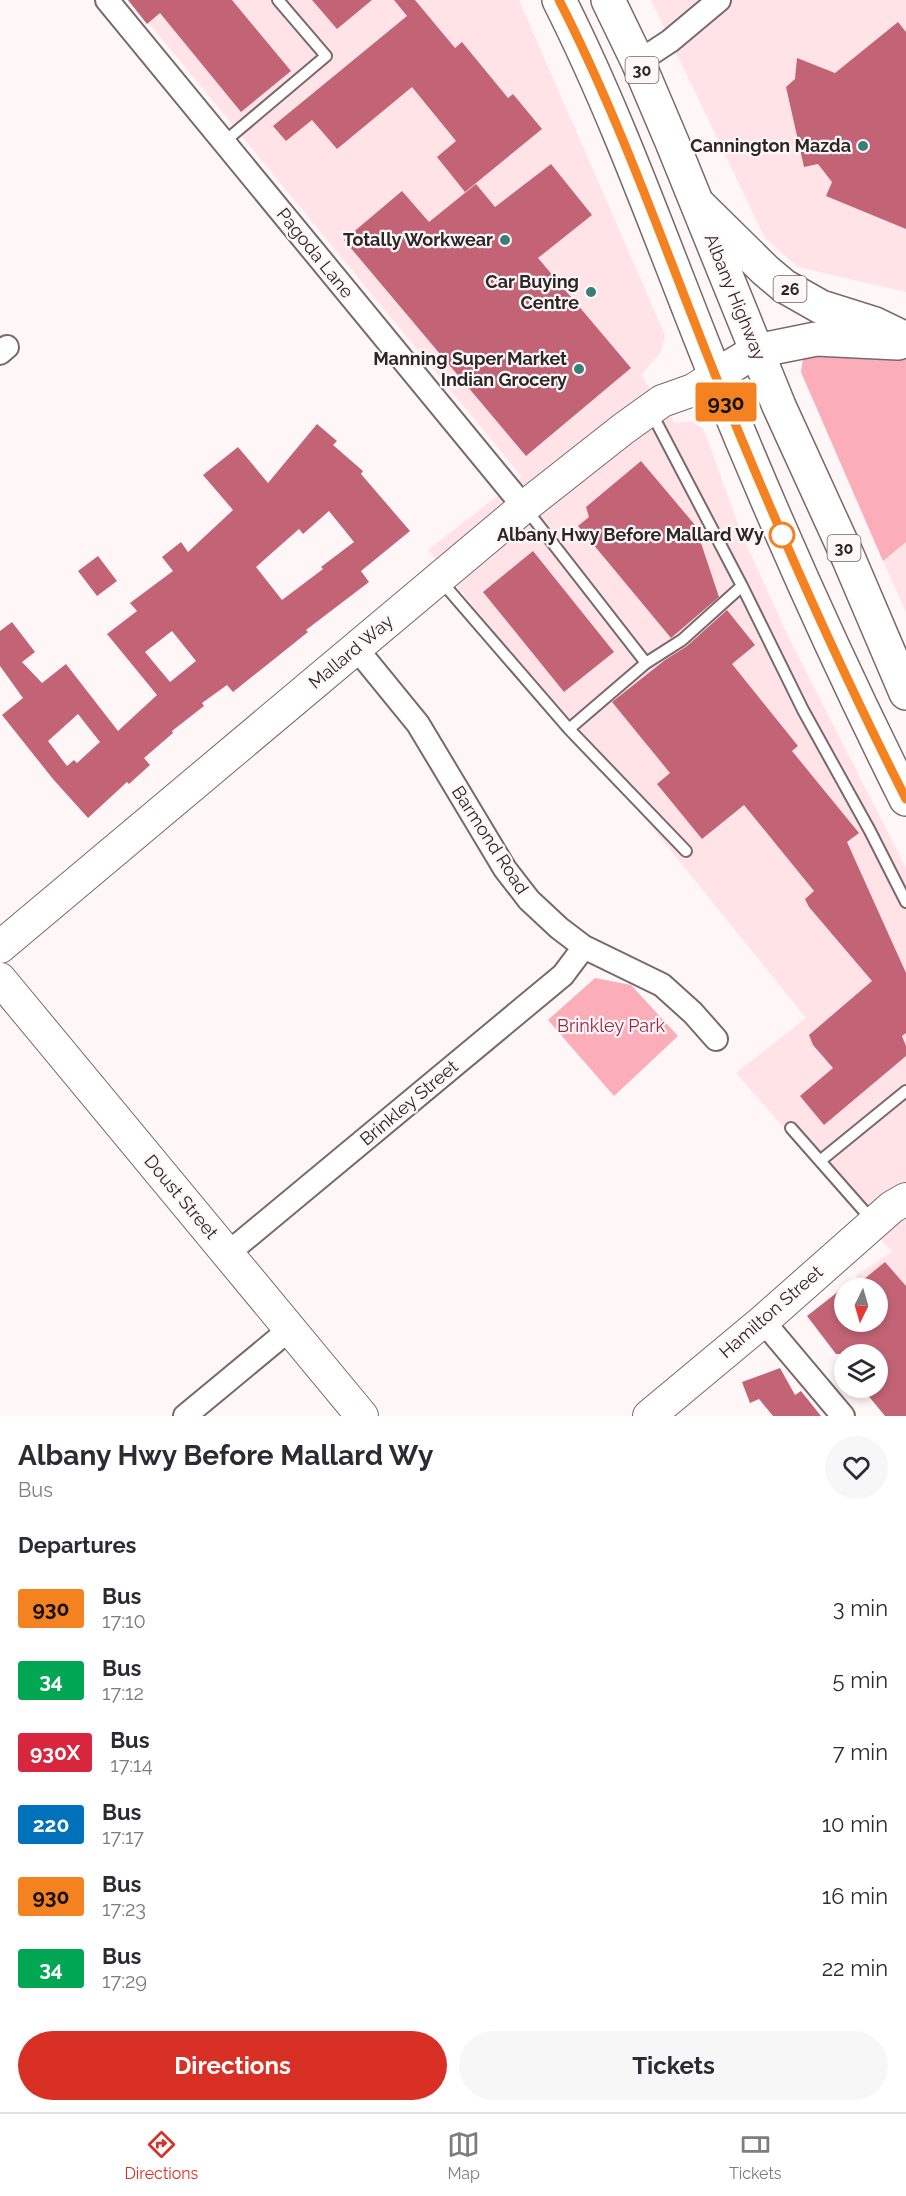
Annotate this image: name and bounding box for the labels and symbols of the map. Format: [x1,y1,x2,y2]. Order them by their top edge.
road number: 30 [626,57,658,83]
place label: Cannington Mazda [690,135,851,156]
marker: Cannington Mazda [856,139,870,153]
street label: Pagoda Lane [273,203,358,302]
place label: Totally Workwear [343,229,493,250]
street label: Albany Highway [701,231,770,363]
marker: Totally Workwear [498,233,512,247]
place label: Car Buying Centre [485,271,579,313]
road number: 26 [774,276,806,302]
marker: Car Buying Centre [584,285,598,299]
place label: Manning Super Market Indian Grocery [373,348,567,390]
marker: Manning Super Market Indian Grocery [572,362,586,376]
line badge: 930 [692,382,760,422]
marker: Albany Hwy Before Mallard Wy [769,522,795,548]
place label: Albany Hwy Before Mallard Wy [497,524,764,545]
road number: 30 [828,535,860,561]
street label: Mallard Way [304,610,397,693]
street label: Barmond Road [448,782,533,898]
park label: Brinkley Park [557,1015,665,1036]
street label: Brinkley Street [355,1056,462,1150]
street label: Doust Street [140,1150,223,1243]
street label: Hamilton Street [715,1261,827,1362]
north arrow [834,1278,888,1332]

